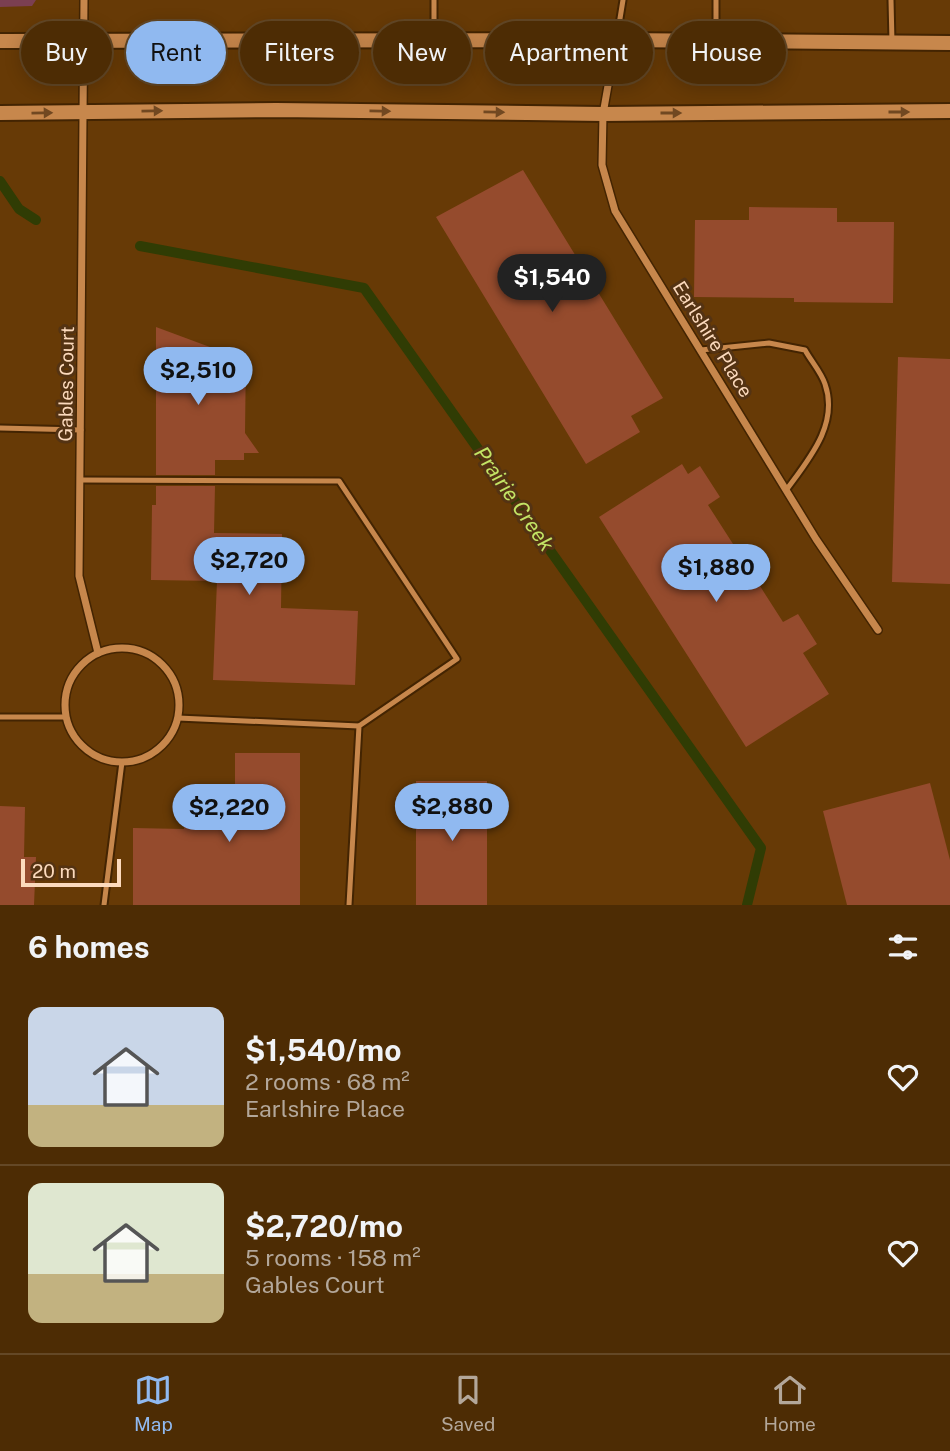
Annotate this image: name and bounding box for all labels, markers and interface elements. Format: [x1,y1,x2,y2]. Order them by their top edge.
chip: Buy [21,21,112,84]
chip: Rent [126,21,226,84]
chip: Filters [240,21,359,84]
chip: New [373,21,471,84]
chip: Apartment [485,21,653,84]
chip: House [667,21,786,84]
one-way arrow [141,105,163,117]
one-way arrow [369,105,391,117]
one-way arrow [483,106,505,118]
one-way arrow [888,106,910,118]
one-way arrow [31,107,53,118]
one-way arrow [660,107,682,119]
pin: $1,540 [495,254,609,314]
text: $1,540 [513,263,591,290]
street label: Earlshire Place [669,277,757,401]
street label: Gables Court [54,326,78,442]
pin: $2,510 [141,348,255,407]
text: $2,510 [160,356,236,383]
water label: Prairie Creek [469,441,560,557]
pin: $2,720 [192,538,306,597]
pin: $1,880 [659,544,773,604]
text: $2,720 [210,546,288,573]
text: $1,880 [677,553,755,580]
pin: $2,220 [172,784,286,844]
pin: $2,880 [395,784,509,843]
text: $2,880 [411,792,493,819]
text: $2,220 [188,793,270,820]
scale bar [21,856,121,888]
text: 20 m [32,860,76,882]
icon: filters [884,928,922,966]
text: 6 homes [28,929,150,965]
text: $1,540/mo [245,1032,401,1068]
icon: home [84,1035,168,1119]
icon: heart [884,1058,922,1096]
text: 2 rooms · 68 m² [245,1068,410,1095]
text: Earlshire Place [245,1095,405,1122]
text: $2,720/mo [245,1208,403,1244]
icon: home [84,1211,168,1295]
icon: heart [884,1234,922,1272]
text: 5 rooms · 158 m² [245,1244,421,1271]
text: Gables Court [245,1271,385,1298]
tab: Map [134,1371,173,1435]
tab: Saved [441,1371,495,1435]
tab: Home [763,1371,816,1435]

